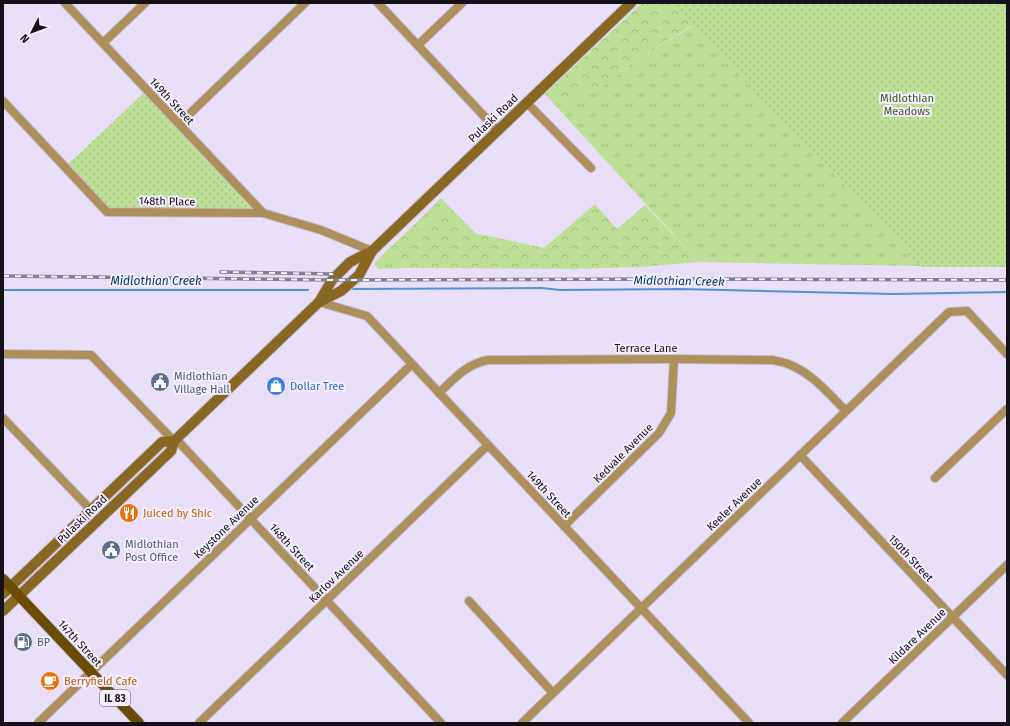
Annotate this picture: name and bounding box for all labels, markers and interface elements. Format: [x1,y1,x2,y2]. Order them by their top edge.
north arrow [12,12,52,52]
text: N [18,31,32,45]
street label: 149th Street [147,75,197,127]
street label: Pulaski Road [466,92,521,145]
park label: Midlothian Meadows [880,92,934,118]
street label: 148th Place [139,195,195,208]
water label: Midlothian Creek [633,273,725,289]
water label: Midlothian Creek [110,274,202,288]
street label: Terrace Lane [615,342,677,355]
place label: Midlothian Village Hall [174,370,230,396]
public building icon: Midlothian Village Hall [149,371,171,393]
shop icon: Dollar Tree [265,375,287,397]
place label: Dollar Tree [290,380,344,393]
street label: Kedvale Avenue [591,421,656,486]
street label: 149th Street [524,468,574,520]
street label: Keeler Avenue [704,475,764,534]
street label: Pulaski Road [55,493,110,546]
street label: Keystone Avenue [191,493,261,562]
restaurant icon: Juiced by Shic [118,502,140,524]
place label: Juiced by Shic [143,507,212,520]
street label: 148th Street [266,521,317,574]
street label: 150th Street [886,532,936,585]
place label: Midlothian Post Office [125,538,179,564]
public building icon: Midlothian Post Office [100,539,122,561]
street label: Karlov Avenue [306,547,366,606]
street label: Kildare Avenue [886,606,949,667]
street label: 147th Street [55,618,104,669]
fuel station icon: BP [12,631,34,653]
place label: BP [37,636,51,649]
cafe icon: Berryfield Cafe [39,670,61,692]
place label: Berryfield Cafe [64,675,137,688]
road number: IL 83 [100,690,130,706]

